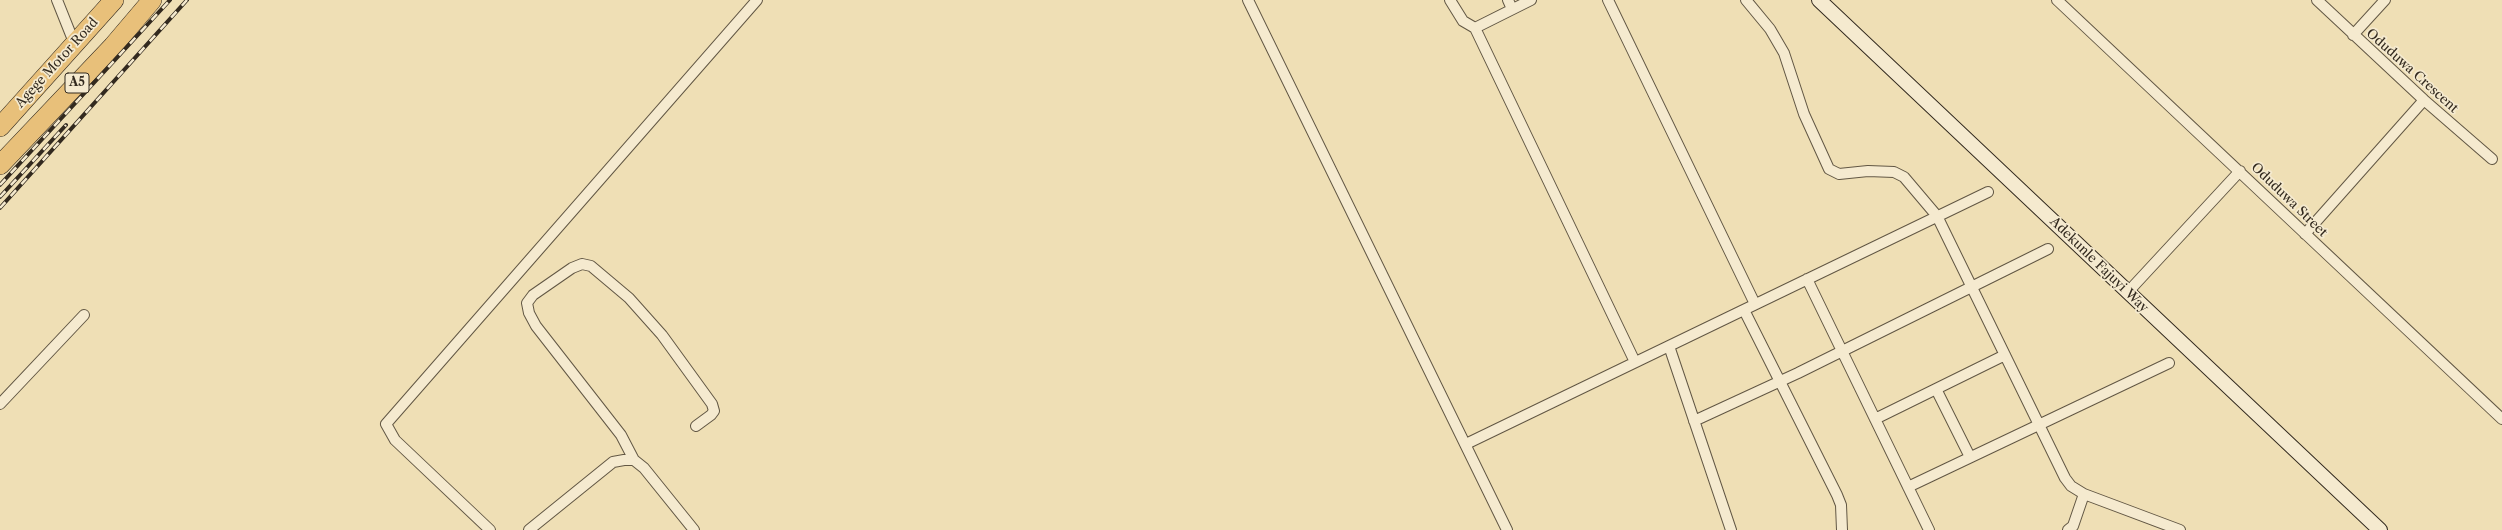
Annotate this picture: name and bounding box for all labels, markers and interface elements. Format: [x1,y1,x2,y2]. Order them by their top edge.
street label: Agege Motor Road [13,15,101,111]
street label: Oduduwa Crescent [2363,26,2461,116]
road number: A5 [65,73,89,93]
street label: Oduduwa Street [2248,160,2330,240]
street label: Adekunle Fajuyi Way [2047,214,2151,316]

